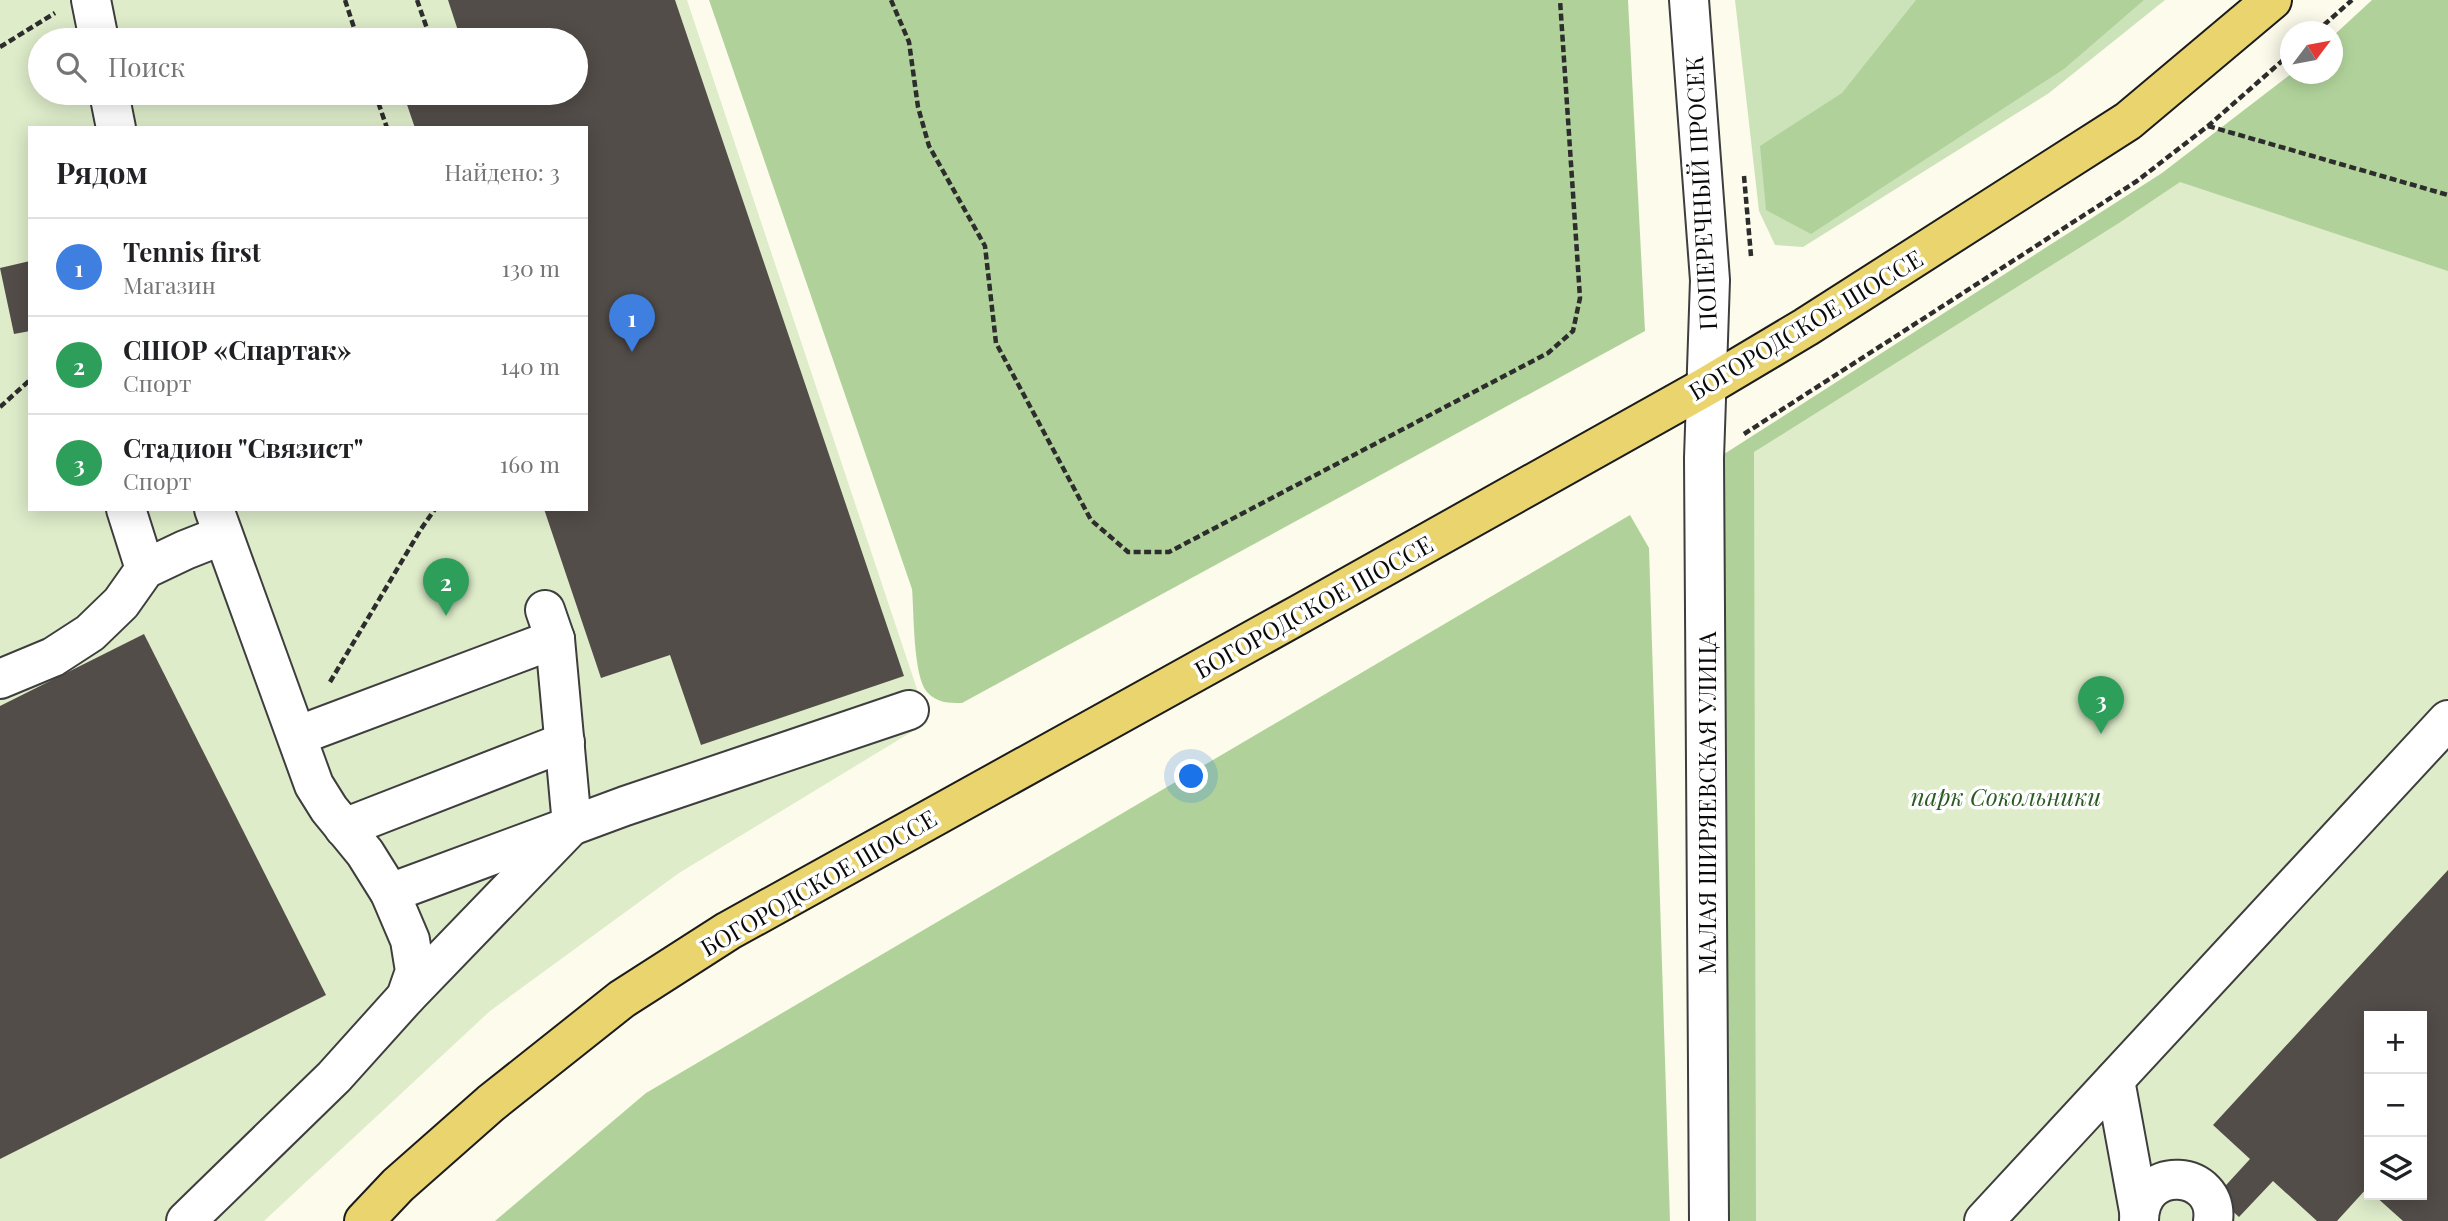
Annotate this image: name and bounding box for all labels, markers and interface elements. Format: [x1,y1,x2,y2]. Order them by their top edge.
north arrow [2280,21,2343,84]
search box [28,28,588,105]
icon: search [52,48,90,86]
text: Поиск [108,49,185,84]
street label: ПОПЕРЕЧНЫЙ ПРОСЕК [1677,55,1723,331]
text: Рядом [56,152,148,192]
text: Найдено: 3 [444,156,560,187]
text: Tennis first [123,234,261,269]
street label: БОГОРОДСКОЕ ШОССЕ [1682,241,1928,407]
text: 1 [75,252,83,283]
text: 130 m [502,252,560,283]
text: Магазин [123,269,216,300]
pin: 1 [609,294,655,352]
text: СШОР «Спартак» [123,332,352,367]
text: 2 [73,350,85,381]
text: 140 m [500,350,560,381]
text: Спорт [123,367,192,398]
text: Стадион "Связист" [123,430,363,465]
text: 3 [73,448,85,479]
text: 160 m [500,448,560,479]
text: Спорт [123,465,192,496]
street label: БОГОРОДСКОЕ ШОССЕ [1188,527,1438,685]
pin: 2 [423,558,469,616]
street label: МАЛАЯ ШИРЯЕВСКАЯ УЛИЦА [1690,630,1722,975]
pin: 3 [2078,676,2124,734]
your location [1174,759,1208,793]
park label: парк Сокольники [1911,780,2101,812]
street label: БОГОРОДСКОЕ ШОССЕ [694,801,942,963]
map controls [2364,1011,2427,1200]
button: + [2364,1011,2427,1074]
button: − [2364,1074,2427,1137]
button: layers [2364,1137,2427,1200]

